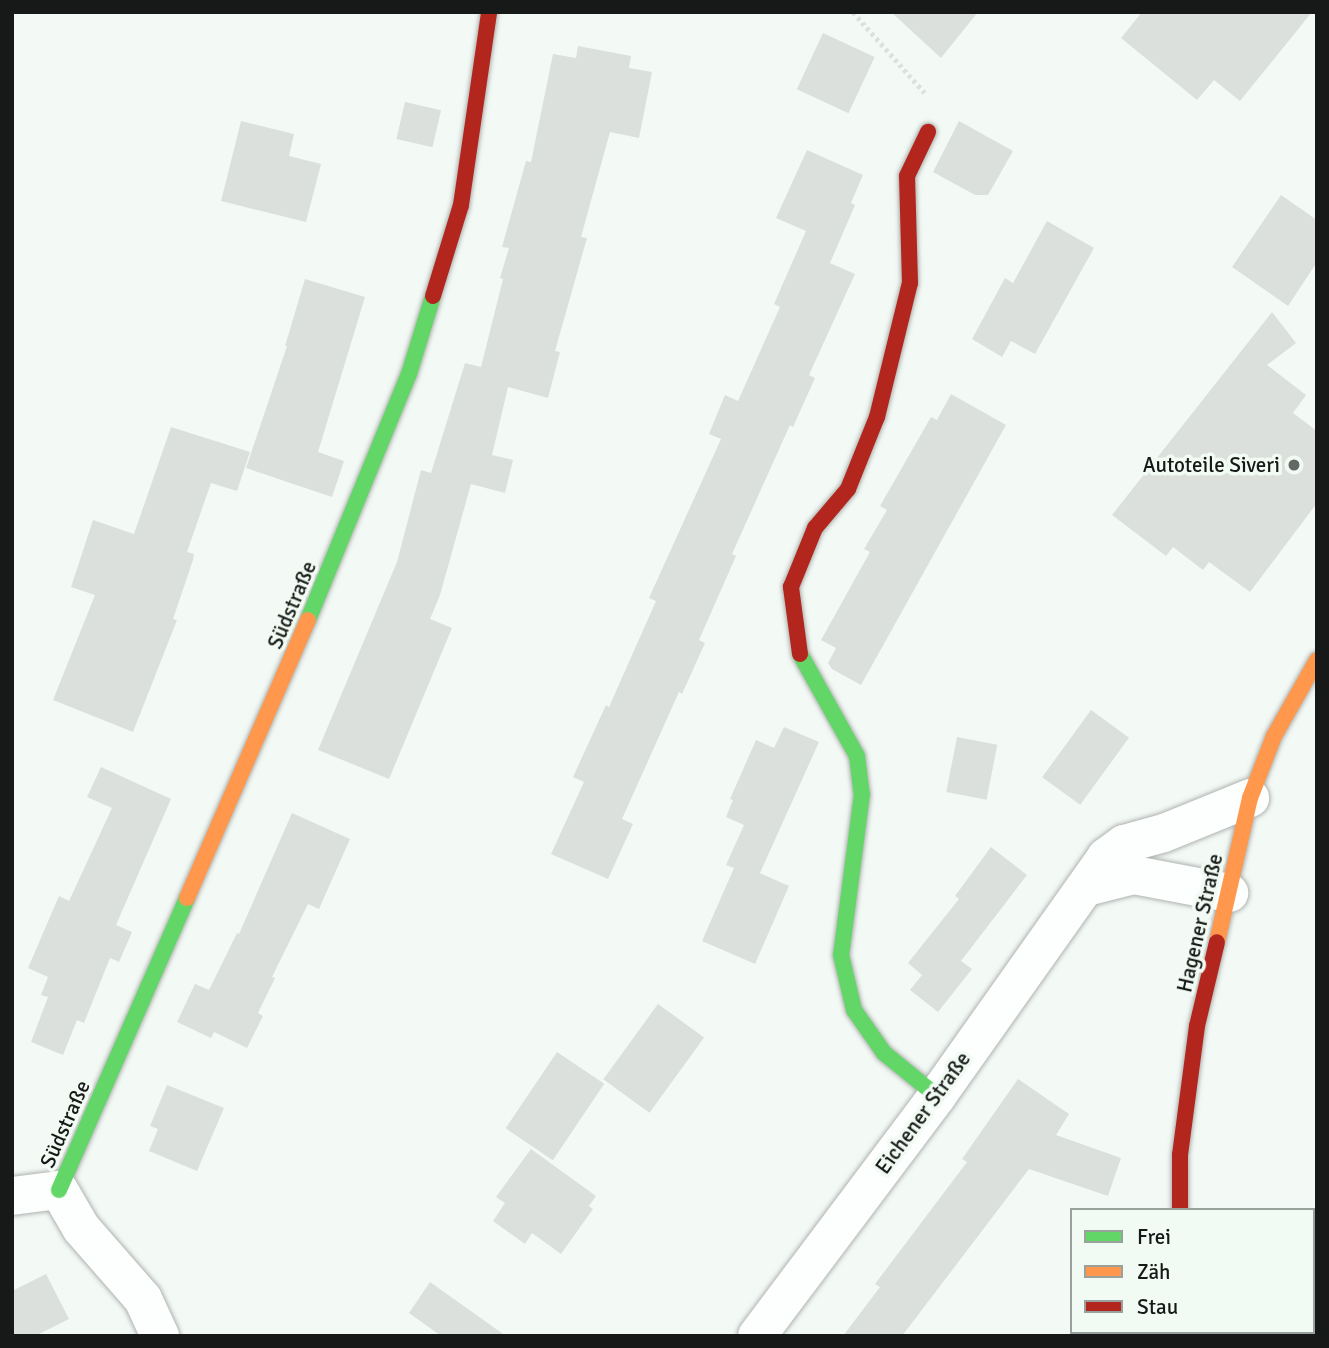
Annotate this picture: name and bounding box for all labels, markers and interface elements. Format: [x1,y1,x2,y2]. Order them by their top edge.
place label: Autoteile Siveri [1143,452,1280,478]
marker: Autoteile Siveri [1286,457,1302,473]
street label: Südstraße [262,557,322,653]
street label: Hagener Straße [1172,851,1228,995]
street label: Eichener Straße [870,1047,976,1179]
street label: Südstraße [35,1077,95,1171]
legend [1070,1208,1315,1334]
text: Frei [1137,1224,1171,1250]
text: Zäh [1137,1259,1171,1285]
text: Stau [1137,1294,1178,1320]

